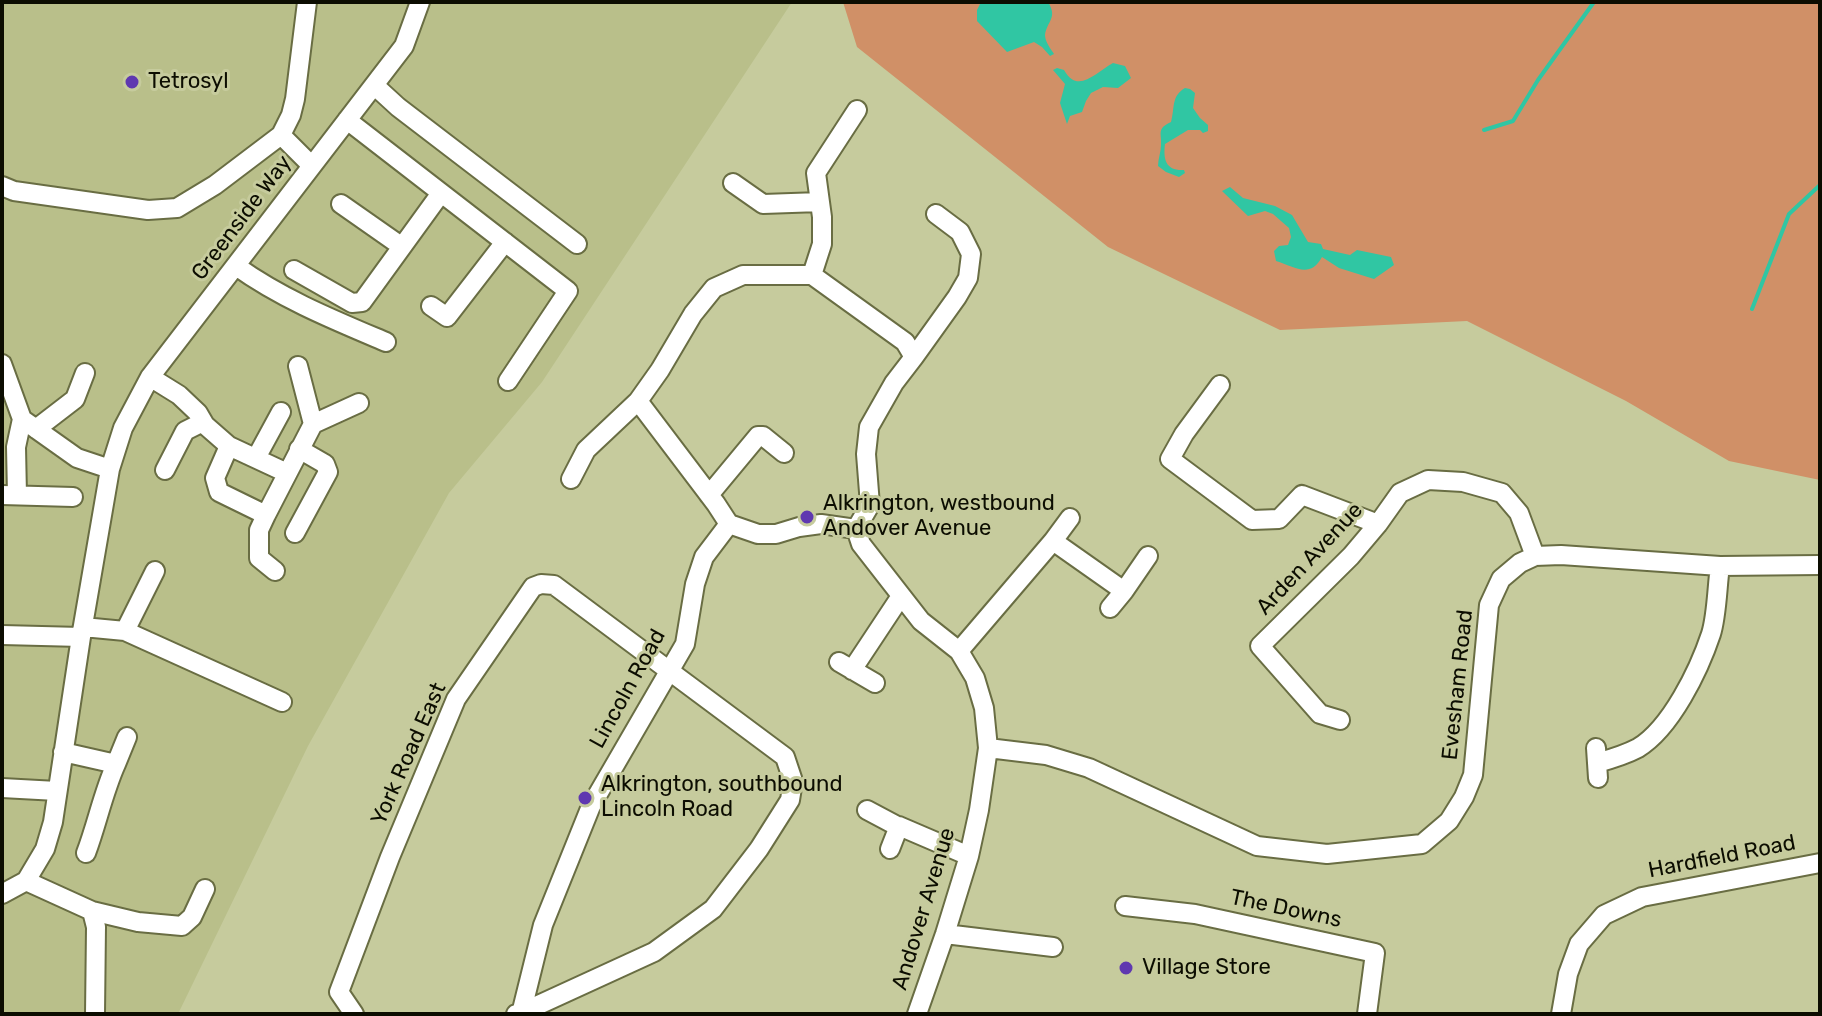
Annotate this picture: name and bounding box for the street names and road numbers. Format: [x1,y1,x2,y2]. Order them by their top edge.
street label: Greenside Way [186,150,298,286]
street label: Arden Avenue [1251,497,1369,621]
street label: Evesham Road [1437,609,1479,761]
street label: Lincoln Road [584,625,672,753]
street label: York Road East [366,679,452,829]
street label: Andover Avenue [887,825,961,993]
street label: Hardfield Road [1646,830,1798,884]
street label: The Downs [1228,884,1344,934]

